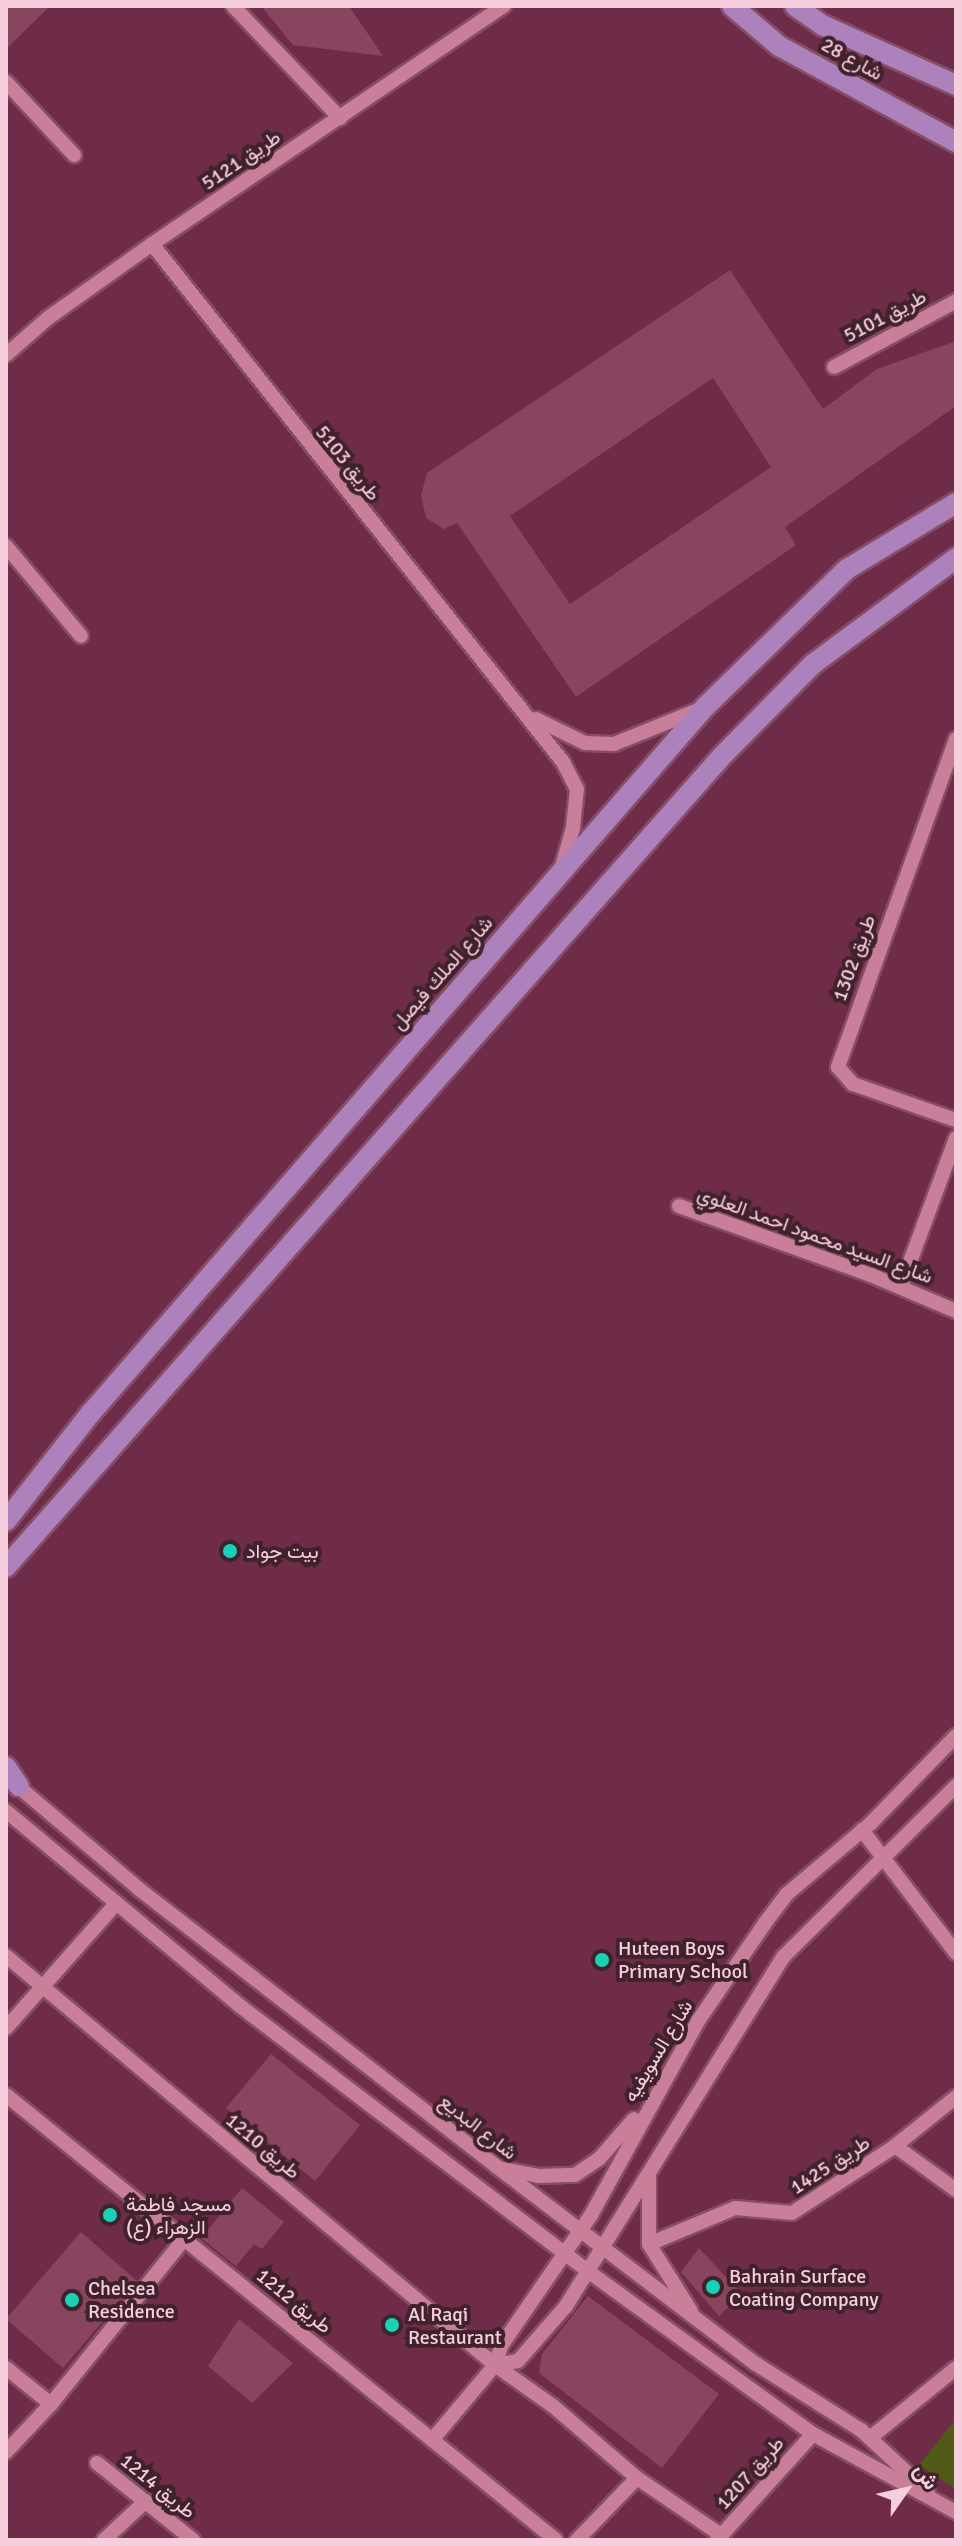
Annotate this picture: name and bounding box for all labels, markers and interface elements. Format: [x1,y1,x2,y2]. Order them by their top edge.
street label: شارع 28 [817,32,887,86]
street label: طريق 5121 [197,125,285,195]
street label: طريق 5101 [840,284,930,348]
street label: طريق 5103 [310,420,386,506]
street label: شارع الملك فيصل [386,911,498,1035]
street label: طريق 1302 [827,912,881,1004]
street label: شارع السيد محمود احمد العلوي [694,1181,936,1289]
place label: بيت جواد [246,1539,319,1563]
marker: بيت جواد [221,1542,239,1560]
place label: Huteen Boys Primary School [618,1936,748,1983]
marker: Huteen Boys Primary School [593,1951,611,1969]
street label: شارع السويفيه [618,1996,698,2106]
street label: شارع البديع [434,2089,522,2165]
street label: طريق 1210 [221,2108,305,2184]
street label: طريق 1425 [786,2130,874,2200]
place label: مسجد فاطمة الزهراء (ع) [126,2192,231,2239]
marker: مسجد فاطمة الزهراء (ع) [101,2206,119,2224]
street label: طريق 1212 [251,2263,337,2339]
place label: Bahrain Surface Coating Company [729,2264,879,2311]
place label: Chelsea Residence [88,2276,175,2323]
marker: Bahrain Surface Coating Company [704,2278,722,2296]
marker: Chelsea Residence [63,2291,81,2309]
place label: Al Raqi Restaurant [408,2302,502,2349]
marker: Al Raqi Restaurant [383,2316,401,2334]
street label: طريق 1207 [711,2432,789,2514]
street label: طريق 1214 [115,2448,201,2524]
north arrow [866,2450,946,2530]
text: ش [908,2458,945,2495]

